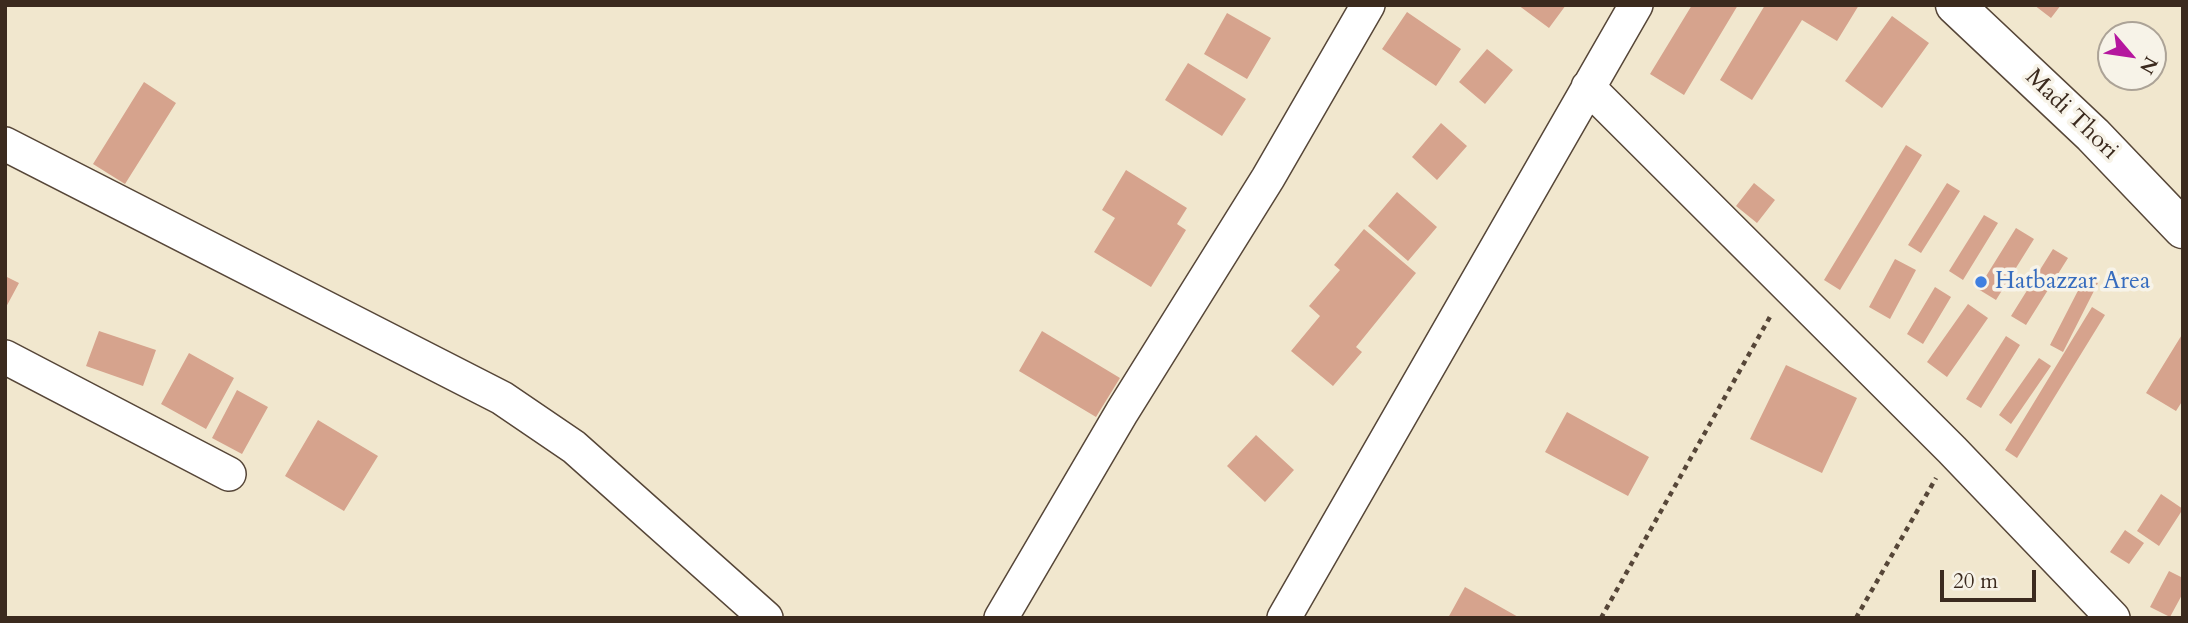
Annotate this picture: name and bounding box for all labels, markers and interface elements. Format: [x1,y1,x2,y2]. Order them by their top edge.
north arrow [2097,21,2167,91]
text: N [2133,52,2164,79]
street label: Madi Thori [2018,64,2124,166]
place label: Hatbazzar Area [1995,268,2150,296]
marker: Hatbazzar Area [1973,274,1989,290]
scale bar [1943,556,2039,600]
text: 20 m [1953,567,1998,596]

